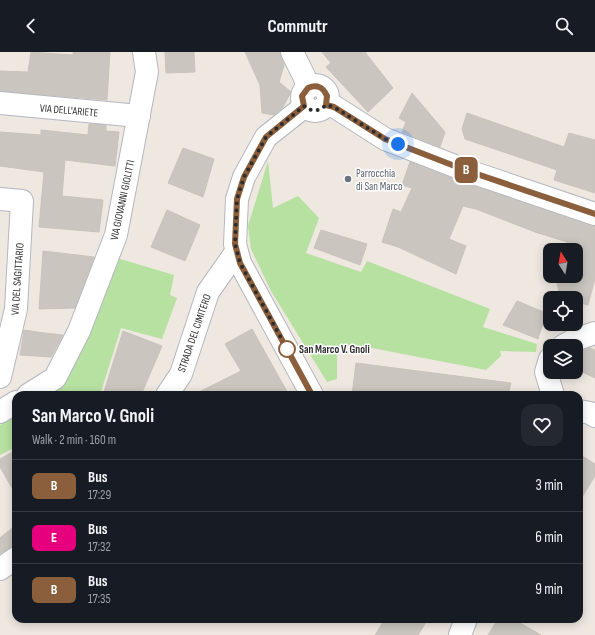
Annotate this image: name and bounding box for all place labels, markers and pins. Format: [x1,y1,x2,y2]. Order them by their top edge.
place label: Parrocchia di San Marco [356,167,403,193]
marker: Parrocchia di San Marco [343,174,353,184]
marker: San Marco V. Gnoli [278,340,296,358]
place label: San Marco V. Gnoli [299,343,370,356]

